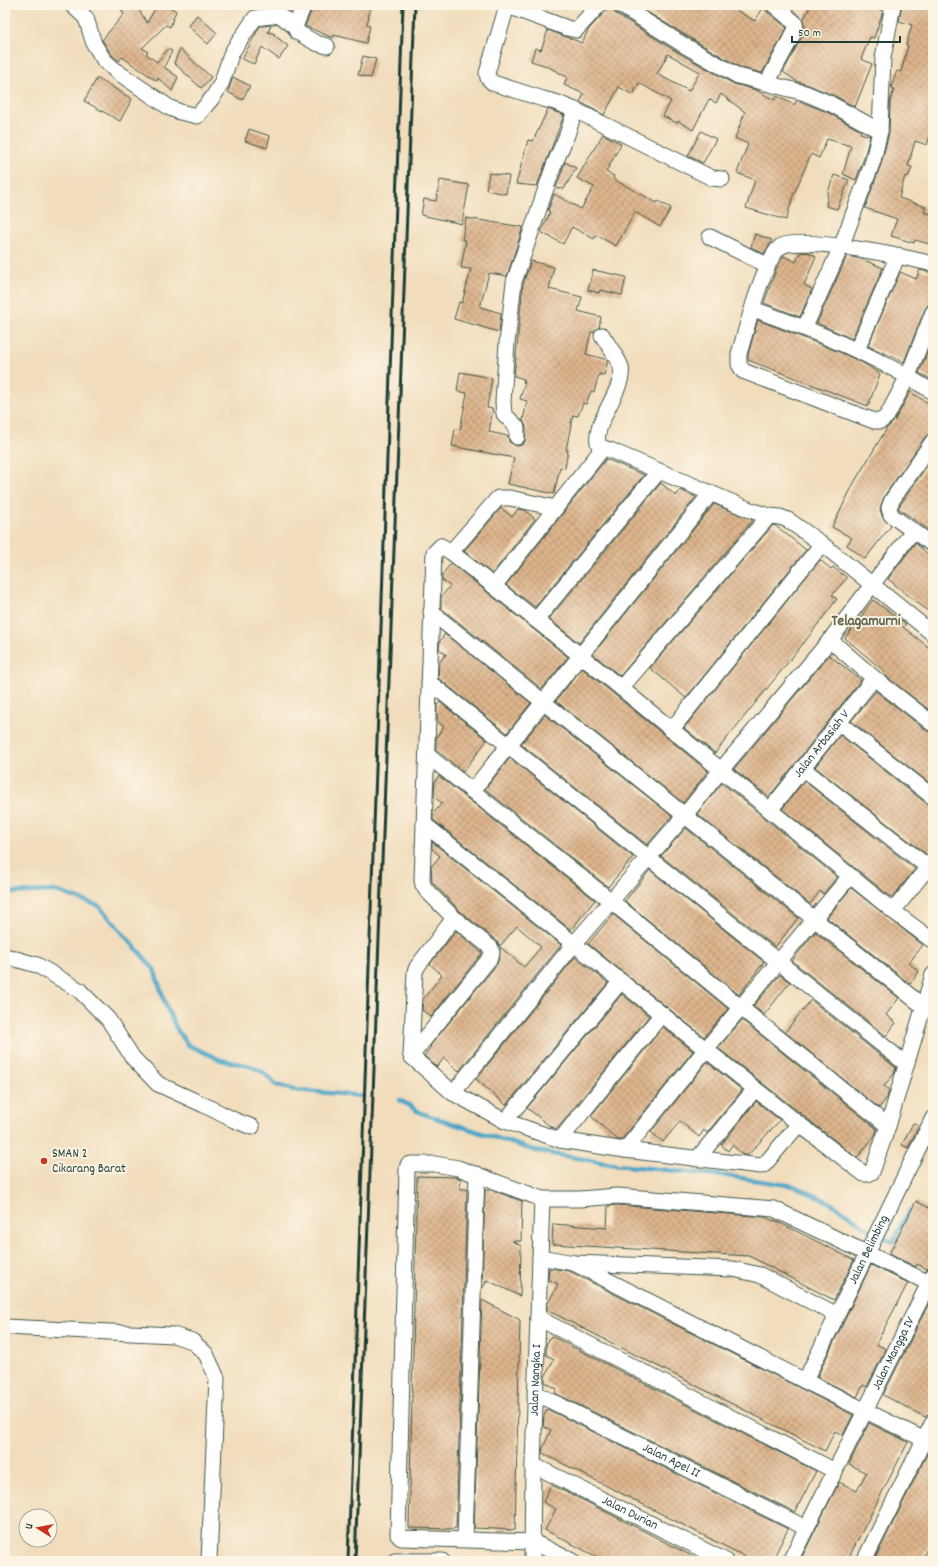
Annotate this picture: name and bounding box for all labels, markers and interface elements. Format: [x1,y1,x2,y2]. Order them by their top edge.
scale bar [792,18,900,44]
text: 50 m [798,25,821,42]
district label: Telagamurni [832,611,901,633]
street label: Jalan Arbasiah V [789,705,855,782]
place label: SMAN 2 Cikarang Barat [52,1145,126,1179]
marker: SMAN 2 Cikarang Barat [39,1156,49,1166]
street label: Jalan Belimbing [844,1212,894,1288]
street label: Jalan Mangga IV [867,1313,920,1393]
street label: Jalan Nangka I [525,1344,547,1416]
street label: Jalan Apel II [639,1438,703,1483]
street label: Jalan Durian [598,1491,661,1535]
north arrow [18,1508,58,1548]
text: U [22,1522,39,1531]

